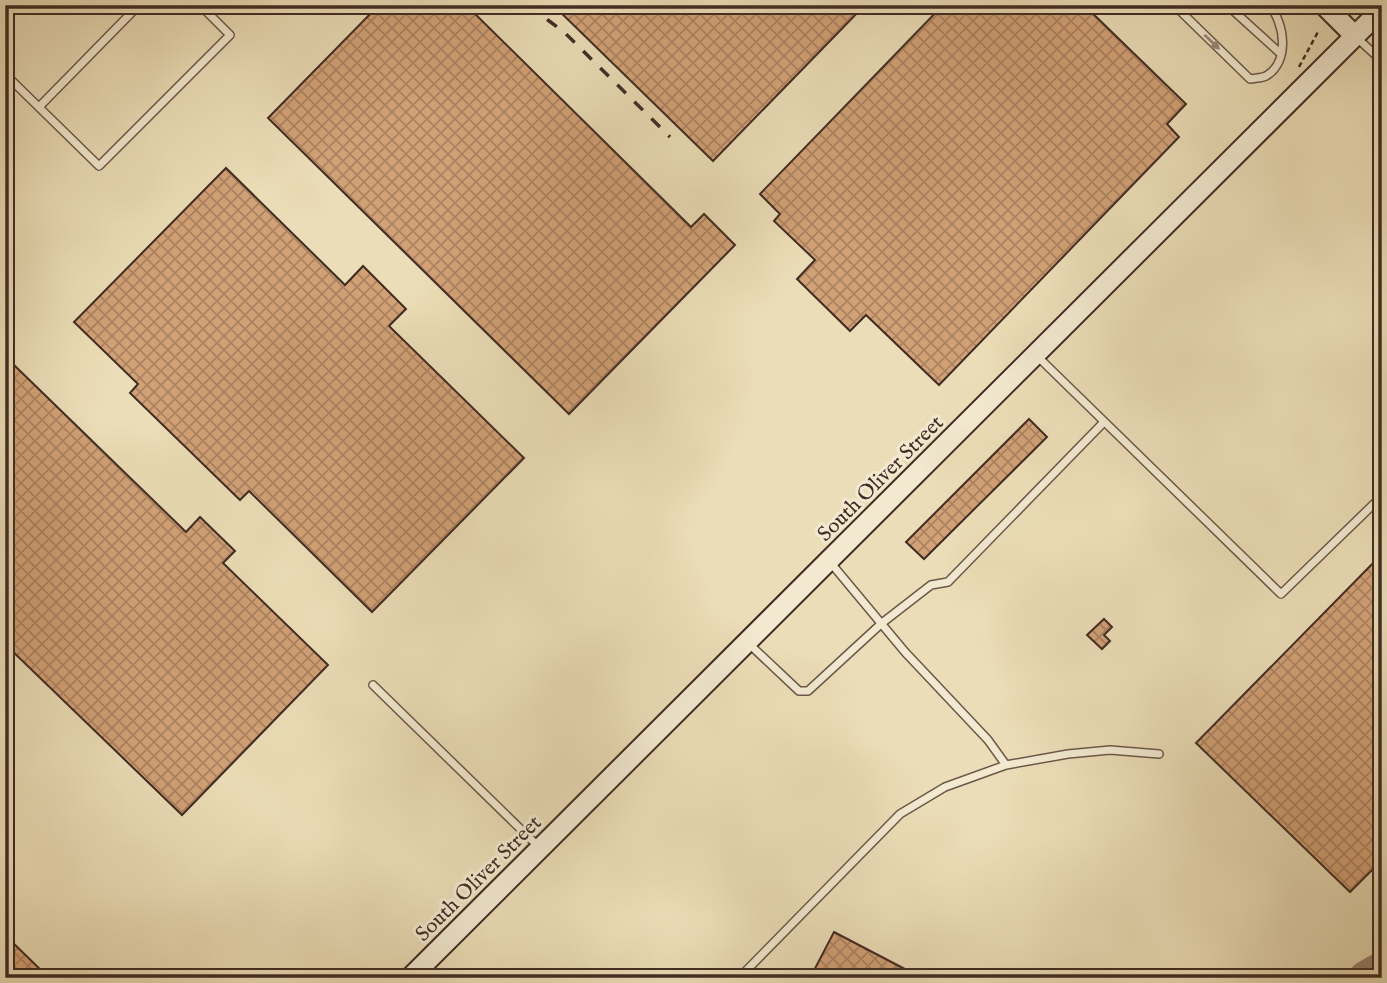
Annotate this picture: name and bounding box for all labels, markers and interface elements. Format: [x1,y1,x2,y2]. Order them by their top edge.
one-way arrow [1203,33,1220,49]
street label: South Oliver Street [812,410,950,548]
street label: South Oliver Street [410,810,548,948]

